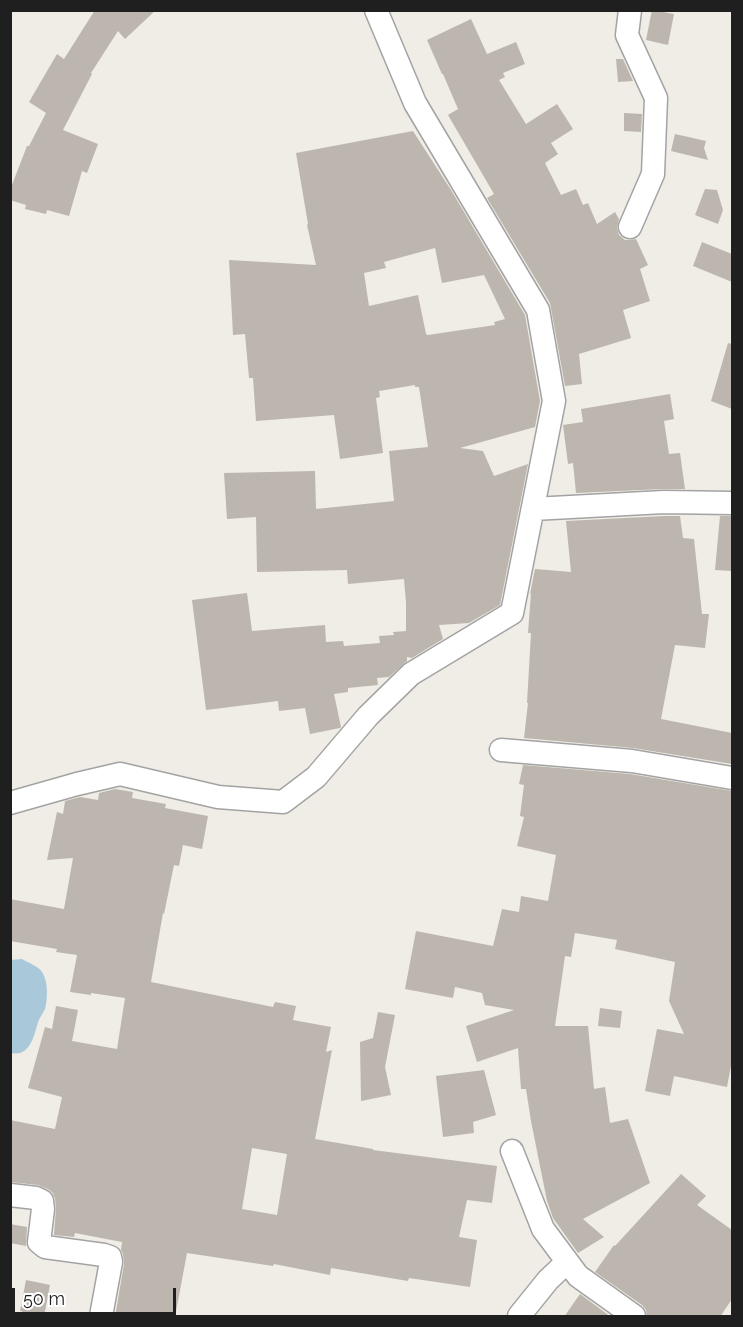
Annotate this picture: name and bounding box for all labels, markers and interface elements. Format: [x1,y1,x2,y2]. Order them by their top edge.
scale bar [15,1276,178,1314]
text: 50 m [23,1288,65,1309]

